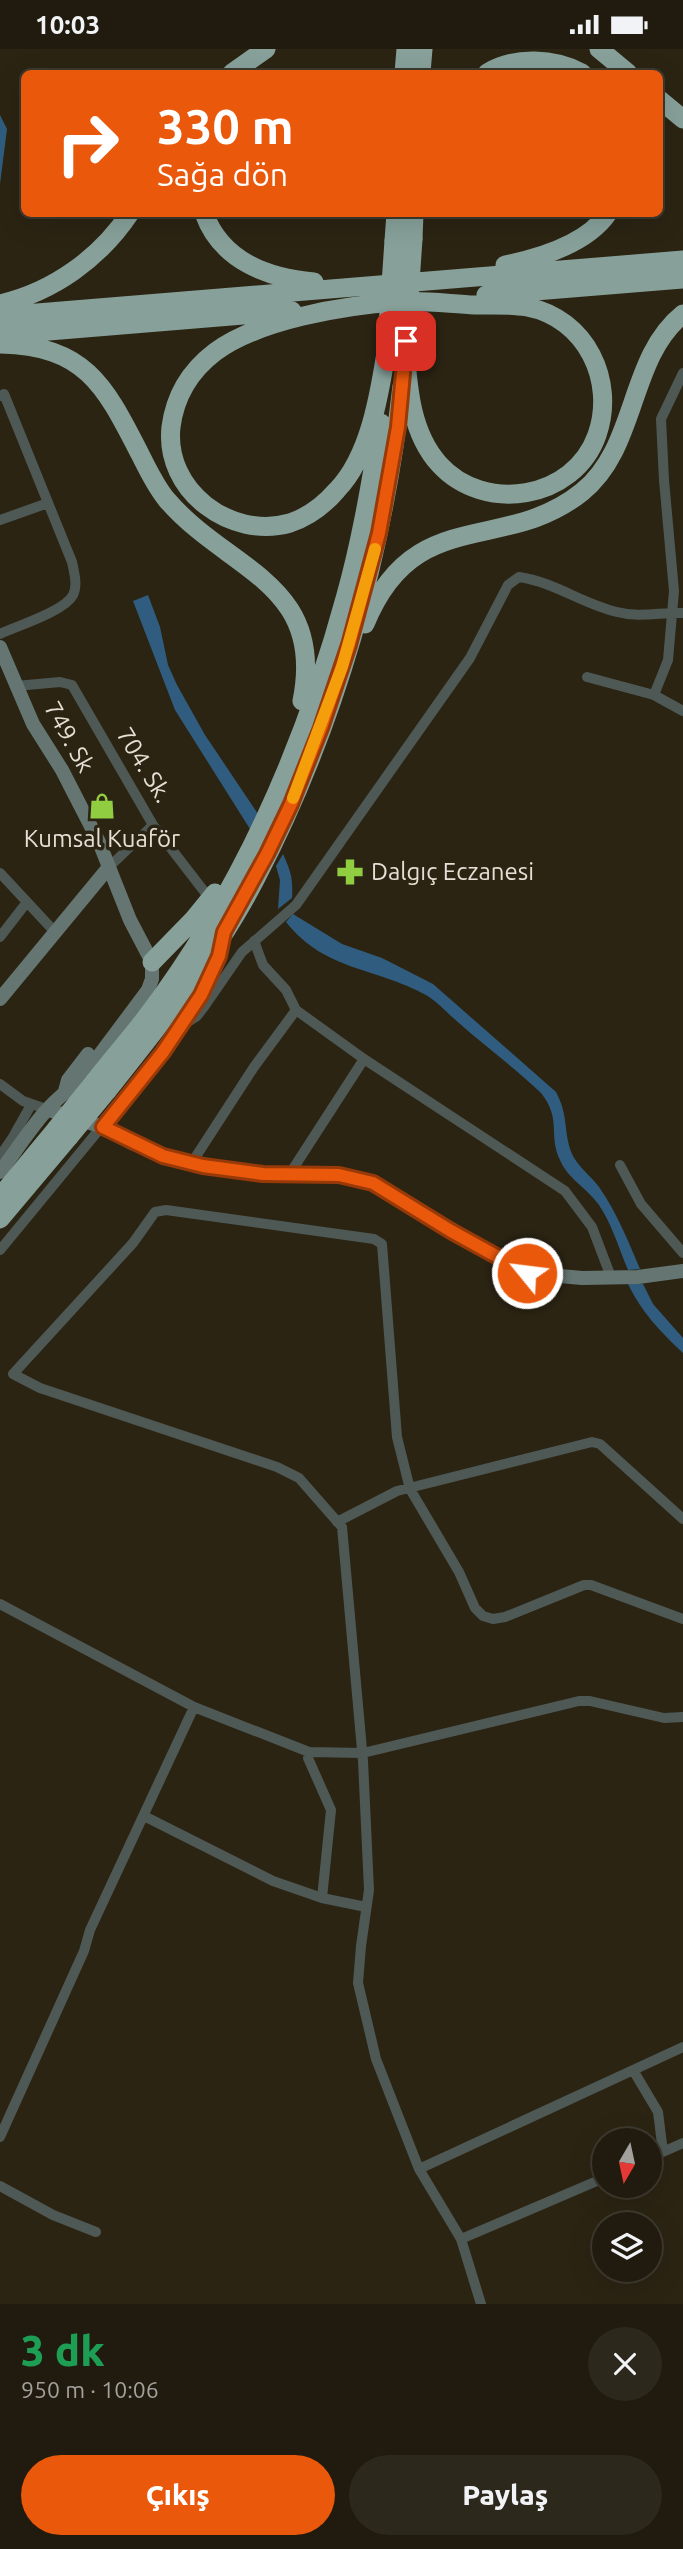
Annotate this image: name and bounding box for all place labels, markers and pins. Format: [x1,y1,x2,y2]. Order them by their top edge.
pin [376,311,436,371]
shop icon: Kumsal Kuaför [87,791,117,821]
place label: Kumsal Kuaför [24,825,180,852]
pharmacy icon: Dalgıç Eczanesi [335,857,365,887]
place label: Dalgıç Eczanesi [371,858,534,885]

